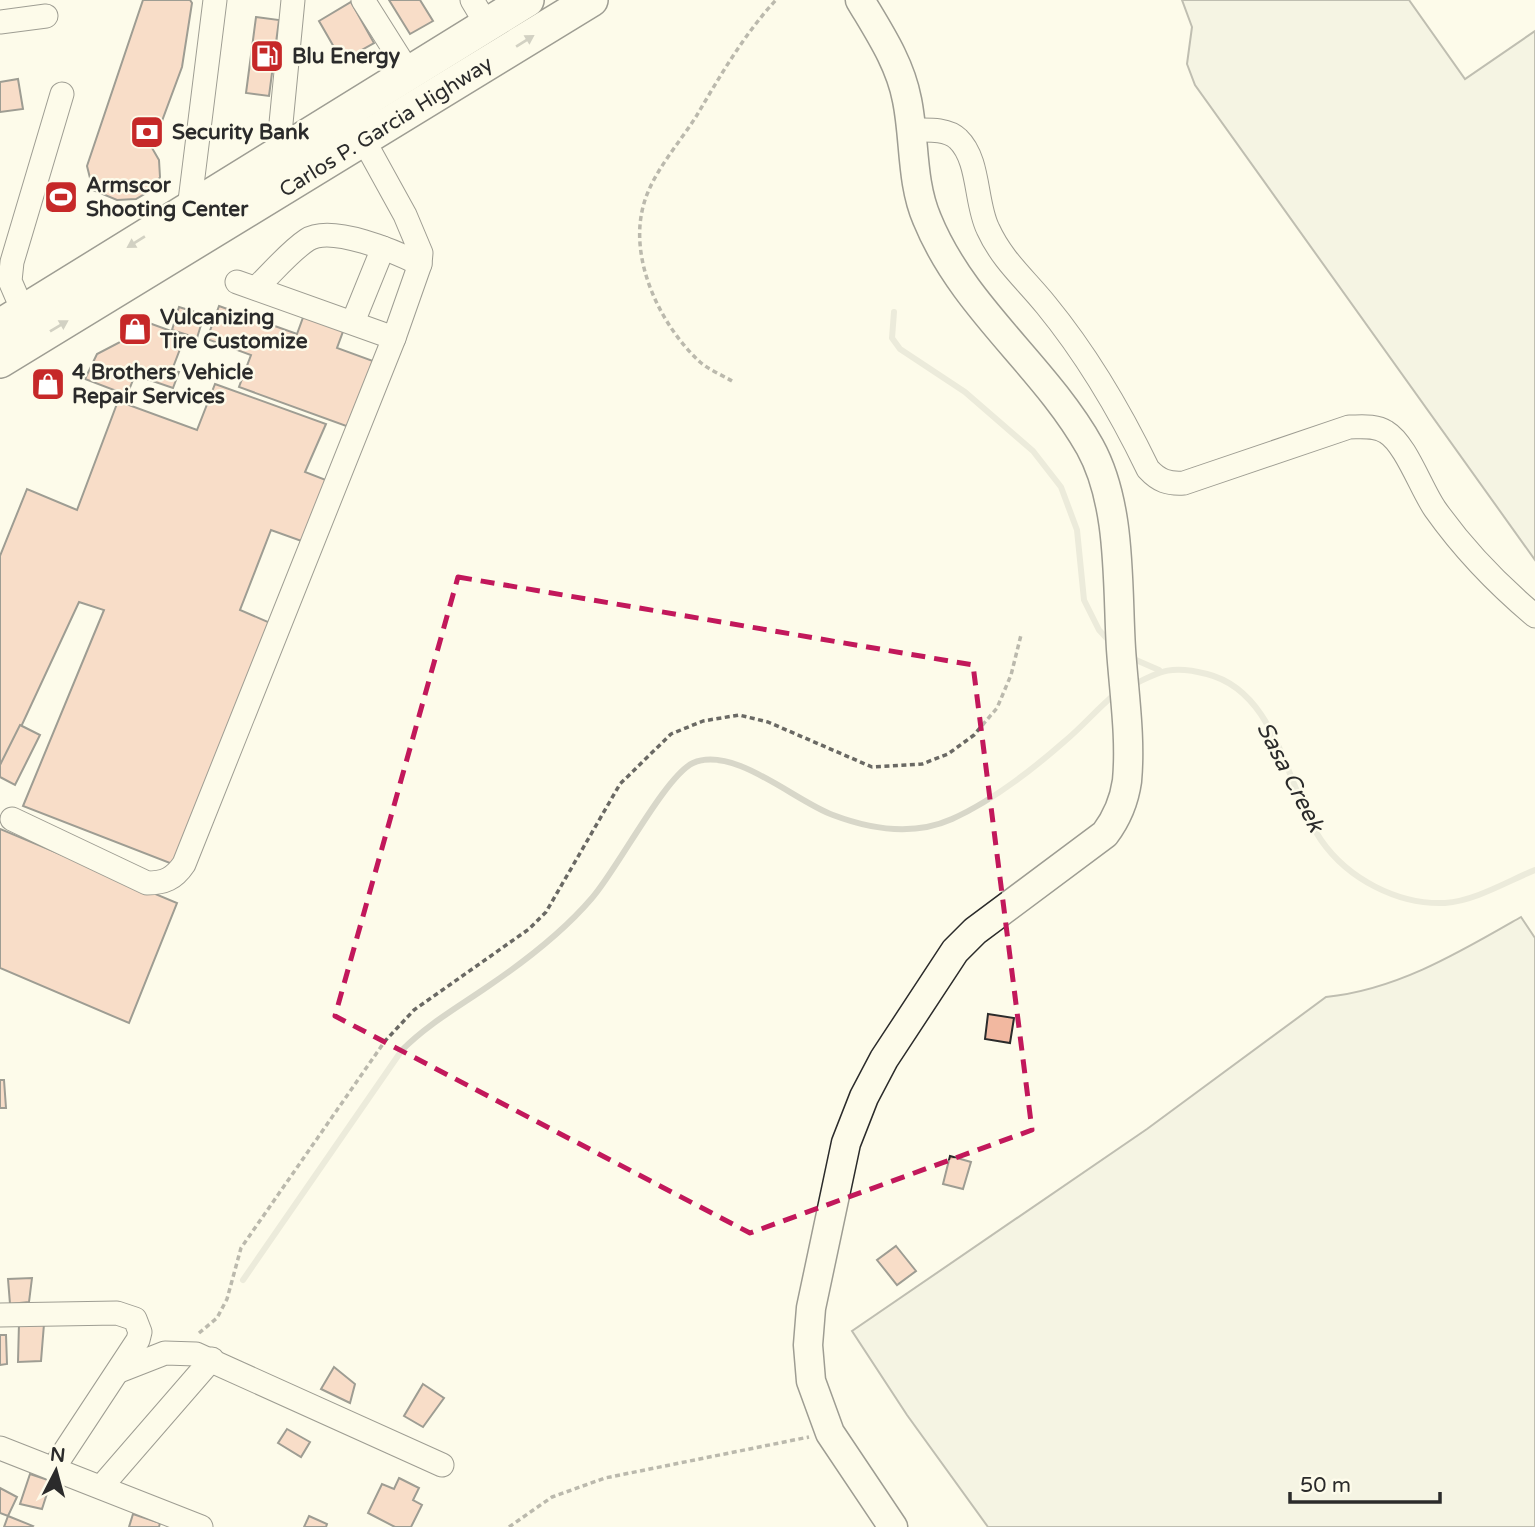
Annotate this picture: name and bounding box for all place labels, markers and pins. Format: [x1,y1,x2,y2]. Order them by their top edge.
fuel station icon: Blu Energy [248,37,286,75]
place label: Blu Energy [292,44,401,69]
bank icon: Security Bank [128,113,166,151]
place label: Security Bank [172,120,310,145]
place label: Armscor Shooting Center [86,173,249,222]
sports icon: Armscor Shooting Center [42,178,80,216]
place label: Vulcanizing Tire Customize [159,305,308,354]
shop icon: Vulcanizing Tire Customize [116,310,154,348]
place label: 4 Brothers Vehicle Repair Services [72,360,253,409]
shop icon: 4 Brothers Vehicle Repair Services [29,365,67,403]

